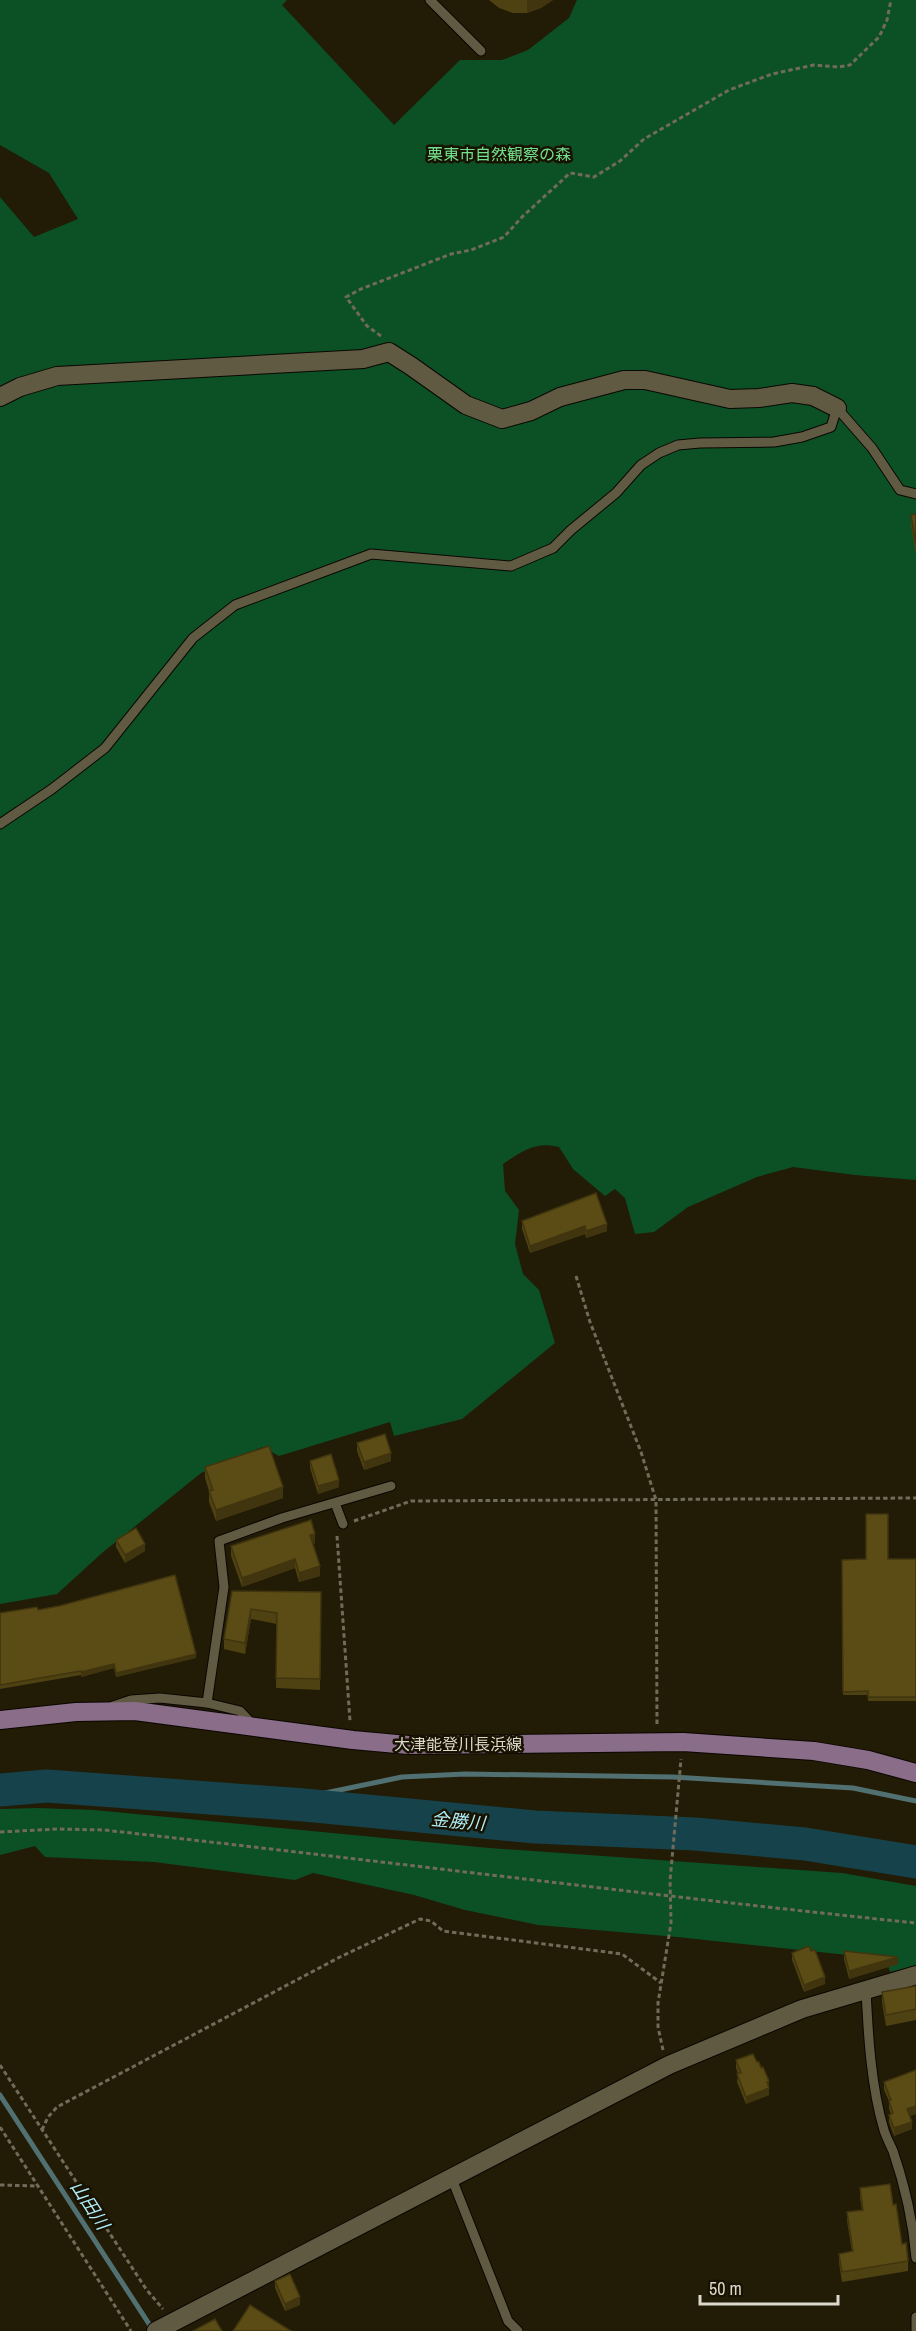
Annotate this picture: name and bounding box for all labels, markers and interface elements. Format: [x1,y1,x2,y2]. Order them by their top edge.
park label: 栗東市自然観察の森 [427,143,571,165]
street label: 大津能登川長浜線 [394,1733,522,1755]
water label: 金勝川 [430,1806,488,1836]
water label: 山田川 [65,2176,116,2236]
scale bar [700,2268,838,2306]
text: 50 m [709,2276,742,2301]

